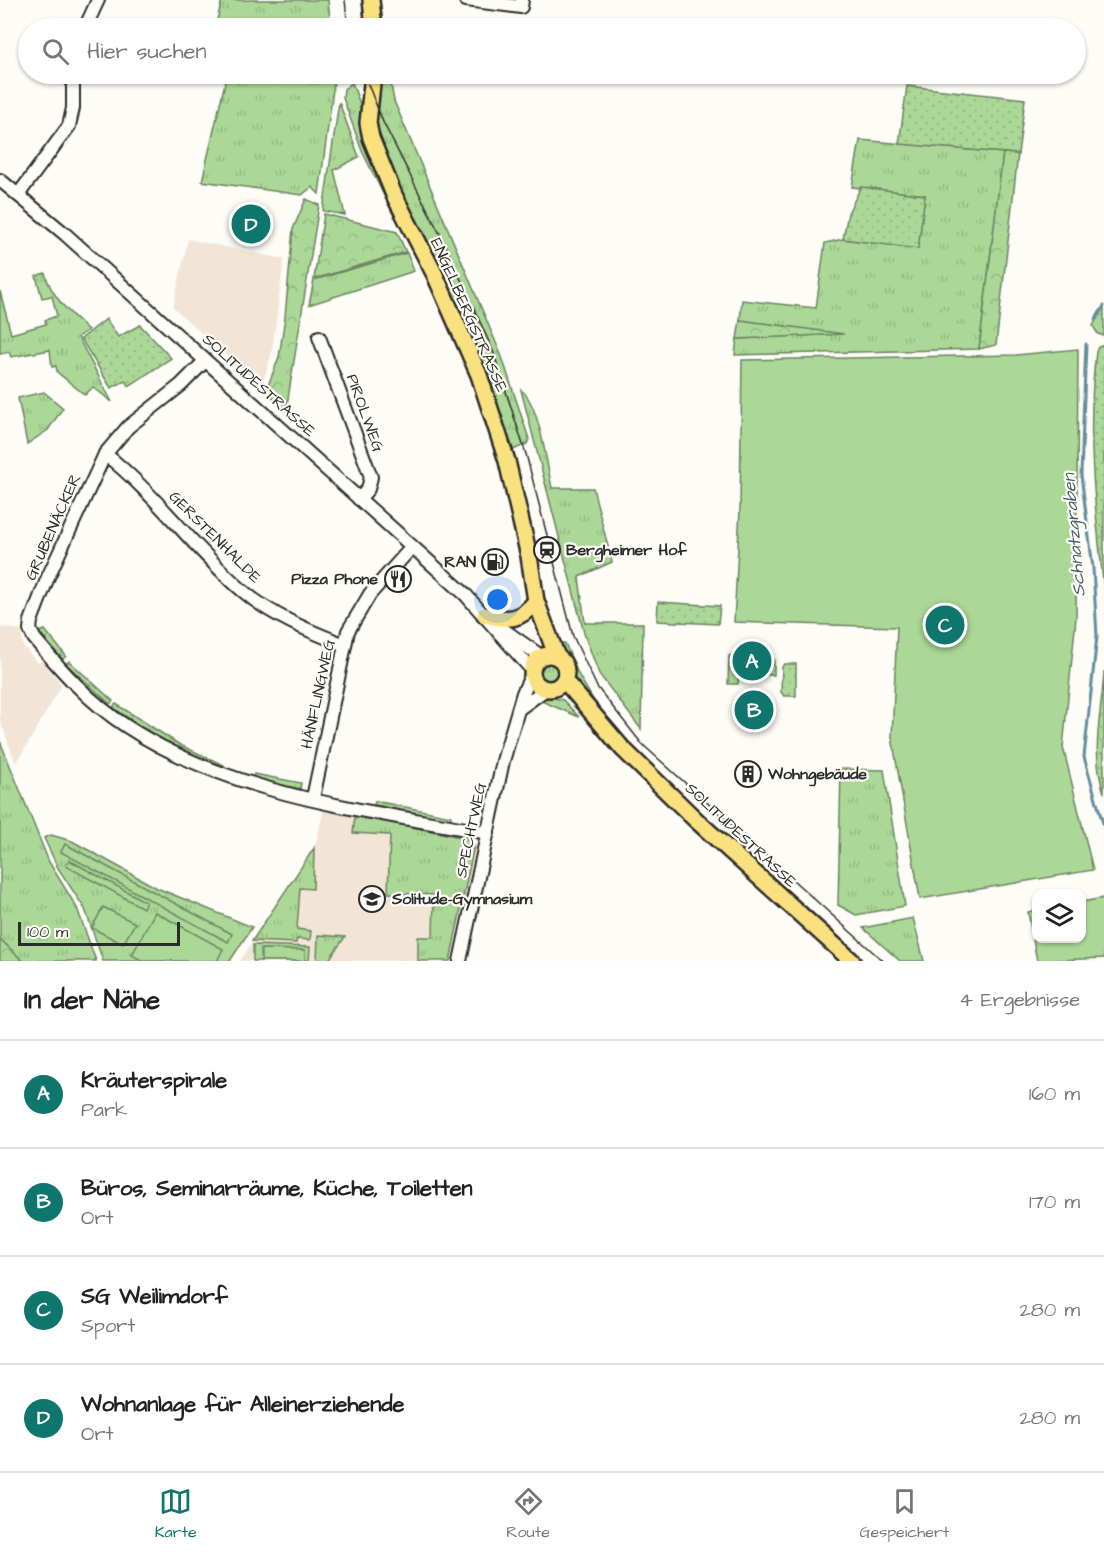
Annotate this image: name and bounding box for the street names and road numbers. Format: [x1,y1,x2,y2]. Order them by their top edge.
street label: ENGELBERGSTRASSE [425,235,513,396]
street label: SOLITUDESTRASSE [198,328,321,442]
street label: PIROLWEG [341,371,389,455]
street label: GRUBENÄCKER [20,470,86,584]
street label: GERSTENHALDE [164,486,266,588]
street label: HÄNFLINGWEG [296,637,340,751]
street label: SOLITUDESTRASSE [680,777,802,893]
street label: SPECHTWEG [450,781,492,879]

